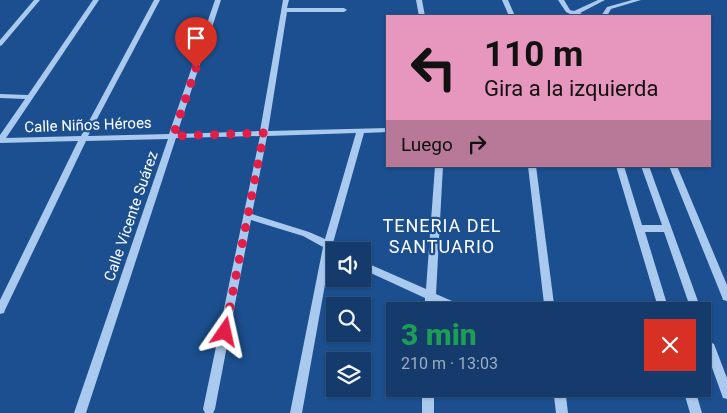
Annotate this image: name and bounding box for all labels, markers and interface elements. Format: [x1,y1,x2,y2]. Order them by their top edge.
pin [175,17,217,68]
icon: arrive [182,24,210,52]
text: 110 m [484,34,583,75]
icon: left [401,35,466,100]
text: Gira a la izquierda [484,76,658,101]
street label: Calle Niños Héroes [24,114,152,136]
icon: right [463,130,491,158]
text: Luego [401,133,453,156]
street label: Calle Vicente Suárez [100,149,162,283]
district label: TENERIA DEL SANTUARIO [382,215,502,257]
map controls [326,242,371,397]
button: sound [326,242,371,287]
button: search [326,297,371,342]
position arrow [198,305,250,357]
text: 3 min [401,317,477,352]
button: close [644,319,696,371]
button: layers [326,352,371,397]
text: 210 m · 13:03 [401,354,498,373]

